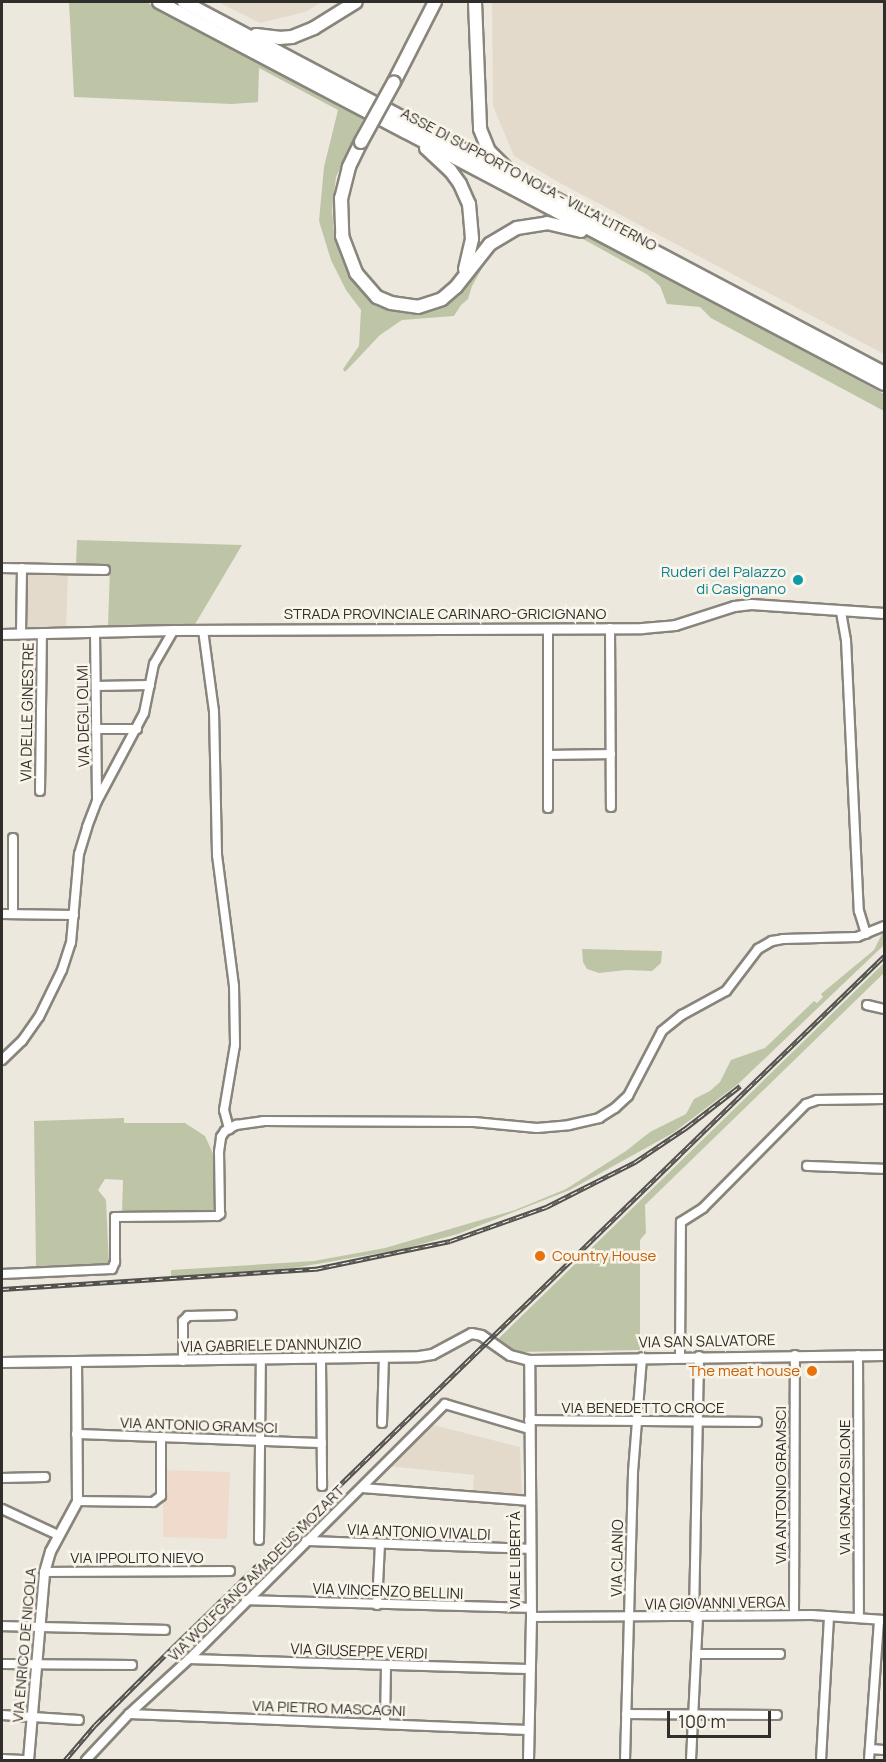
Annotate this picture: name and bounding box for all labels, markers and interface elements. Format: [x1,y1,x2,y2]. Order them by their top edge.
street label: ASSE DI SUPPORTO NOLA - VILLA LITERNO [398,104,660,254]
place label: Ruderi del Palazzo di Casignano [661,562,786,597]
marker: Ruderi del Palazzo di Casignano [791,573,805,587]
street label: STRADA PROVINCIALE CARINARO-GRICIGNANO [284,605,606,623]
street label: VIA DELLE GINESTRE [17,642,37,782]
street label: VIA DEGLI OLMI [73,665,93,767]
place label: Country House [552,1247,656,1265]
marker: Country House [533,1249,547,1263]
street label: VIA SAN SALVATORE [639,1331,775,1351]
street label: VIA GABRIELE D'ANNUNZIO [181,1334,361,1356]
place label: The meat house [688,1362,800,1380]
marker: The meat house [805,1364,819,1378]
street label: VIA BENEDETTO CROCE [561,1399,725,1417]
street label: VIA ANTONIO GRAMSCI [772,1406,790,1564]
street label: VIA ANTONIO GRAMSCI [120,1413,278,1437]
street label: VIA IGNAZIO SILONE [836,1419,854,1555]
street label: VIA WOLFGANG AMADEUS MOZART [164,1481,348,1665]
street label: VIALE LIBERTÀ [506,1511,524,1609]
street label: VIA CLANIO [607,1519,627,1597]
street label: VIA ANTONIO VIVALDI [347,1521,491,1543]
street label: VIA IPPOLITO NIEVO [70,1549,204,1567]
street label: VIA ENRICO DE NICOLA [8,1567,40,1723]
street label: VIA VINCENZO BELLINI [312,1579,464,1603]
street label: VIA GIOVANNI VERGA [644,1593,786,1613]
street label: VIA GIUSEPPE VERDI [290,1640,428,1662]
street label: VIA PIETRO MASCAGNI [252,1696,406,1720]
scale bar [670,1699,774,1737]
text: 100 m [678,1709,726,1733]

